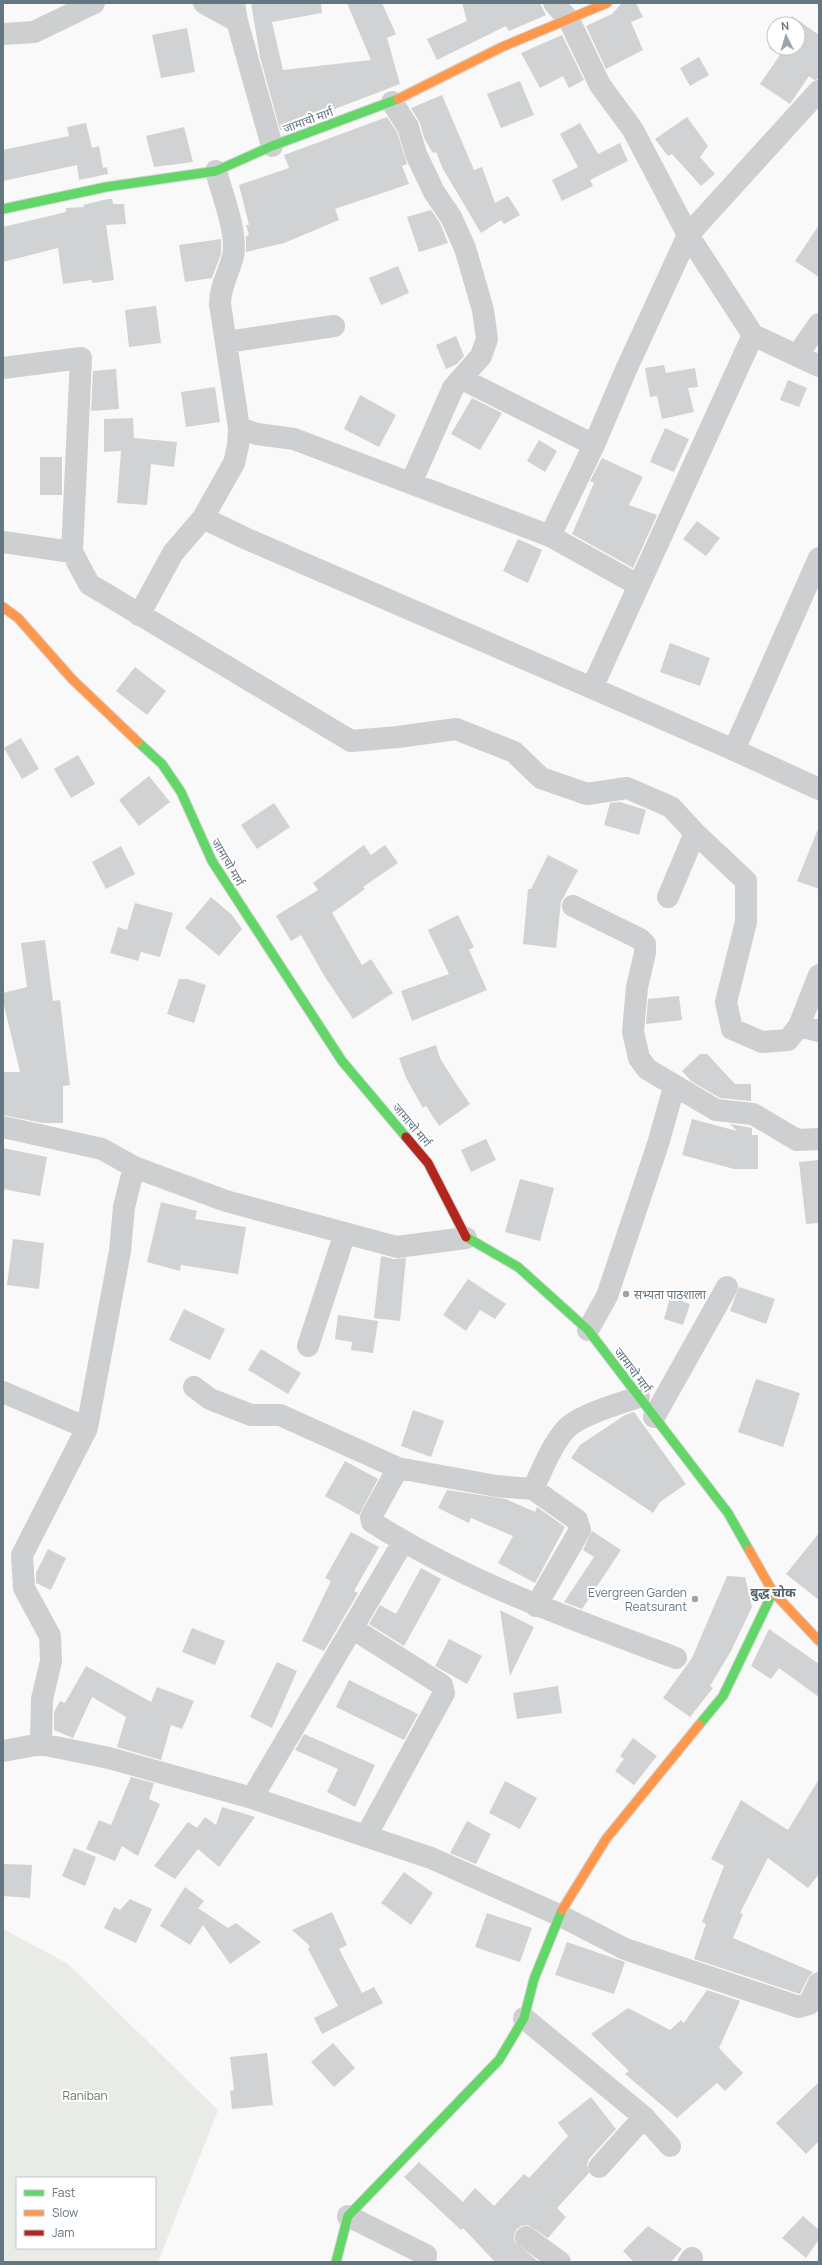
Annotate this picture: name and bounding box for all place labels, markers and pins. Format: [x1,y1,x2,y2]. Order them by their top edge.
place label: सभ्यता पाठशाला [634,1286,707,1303]
marker: सभ्यता पाठशाला [621,1289,631,1299]
place label: Evergreen Garden Reatsurant [588,1584,687,1615]
marker: Evergreen Garden Reatsurant [690,1594,700,1604]

